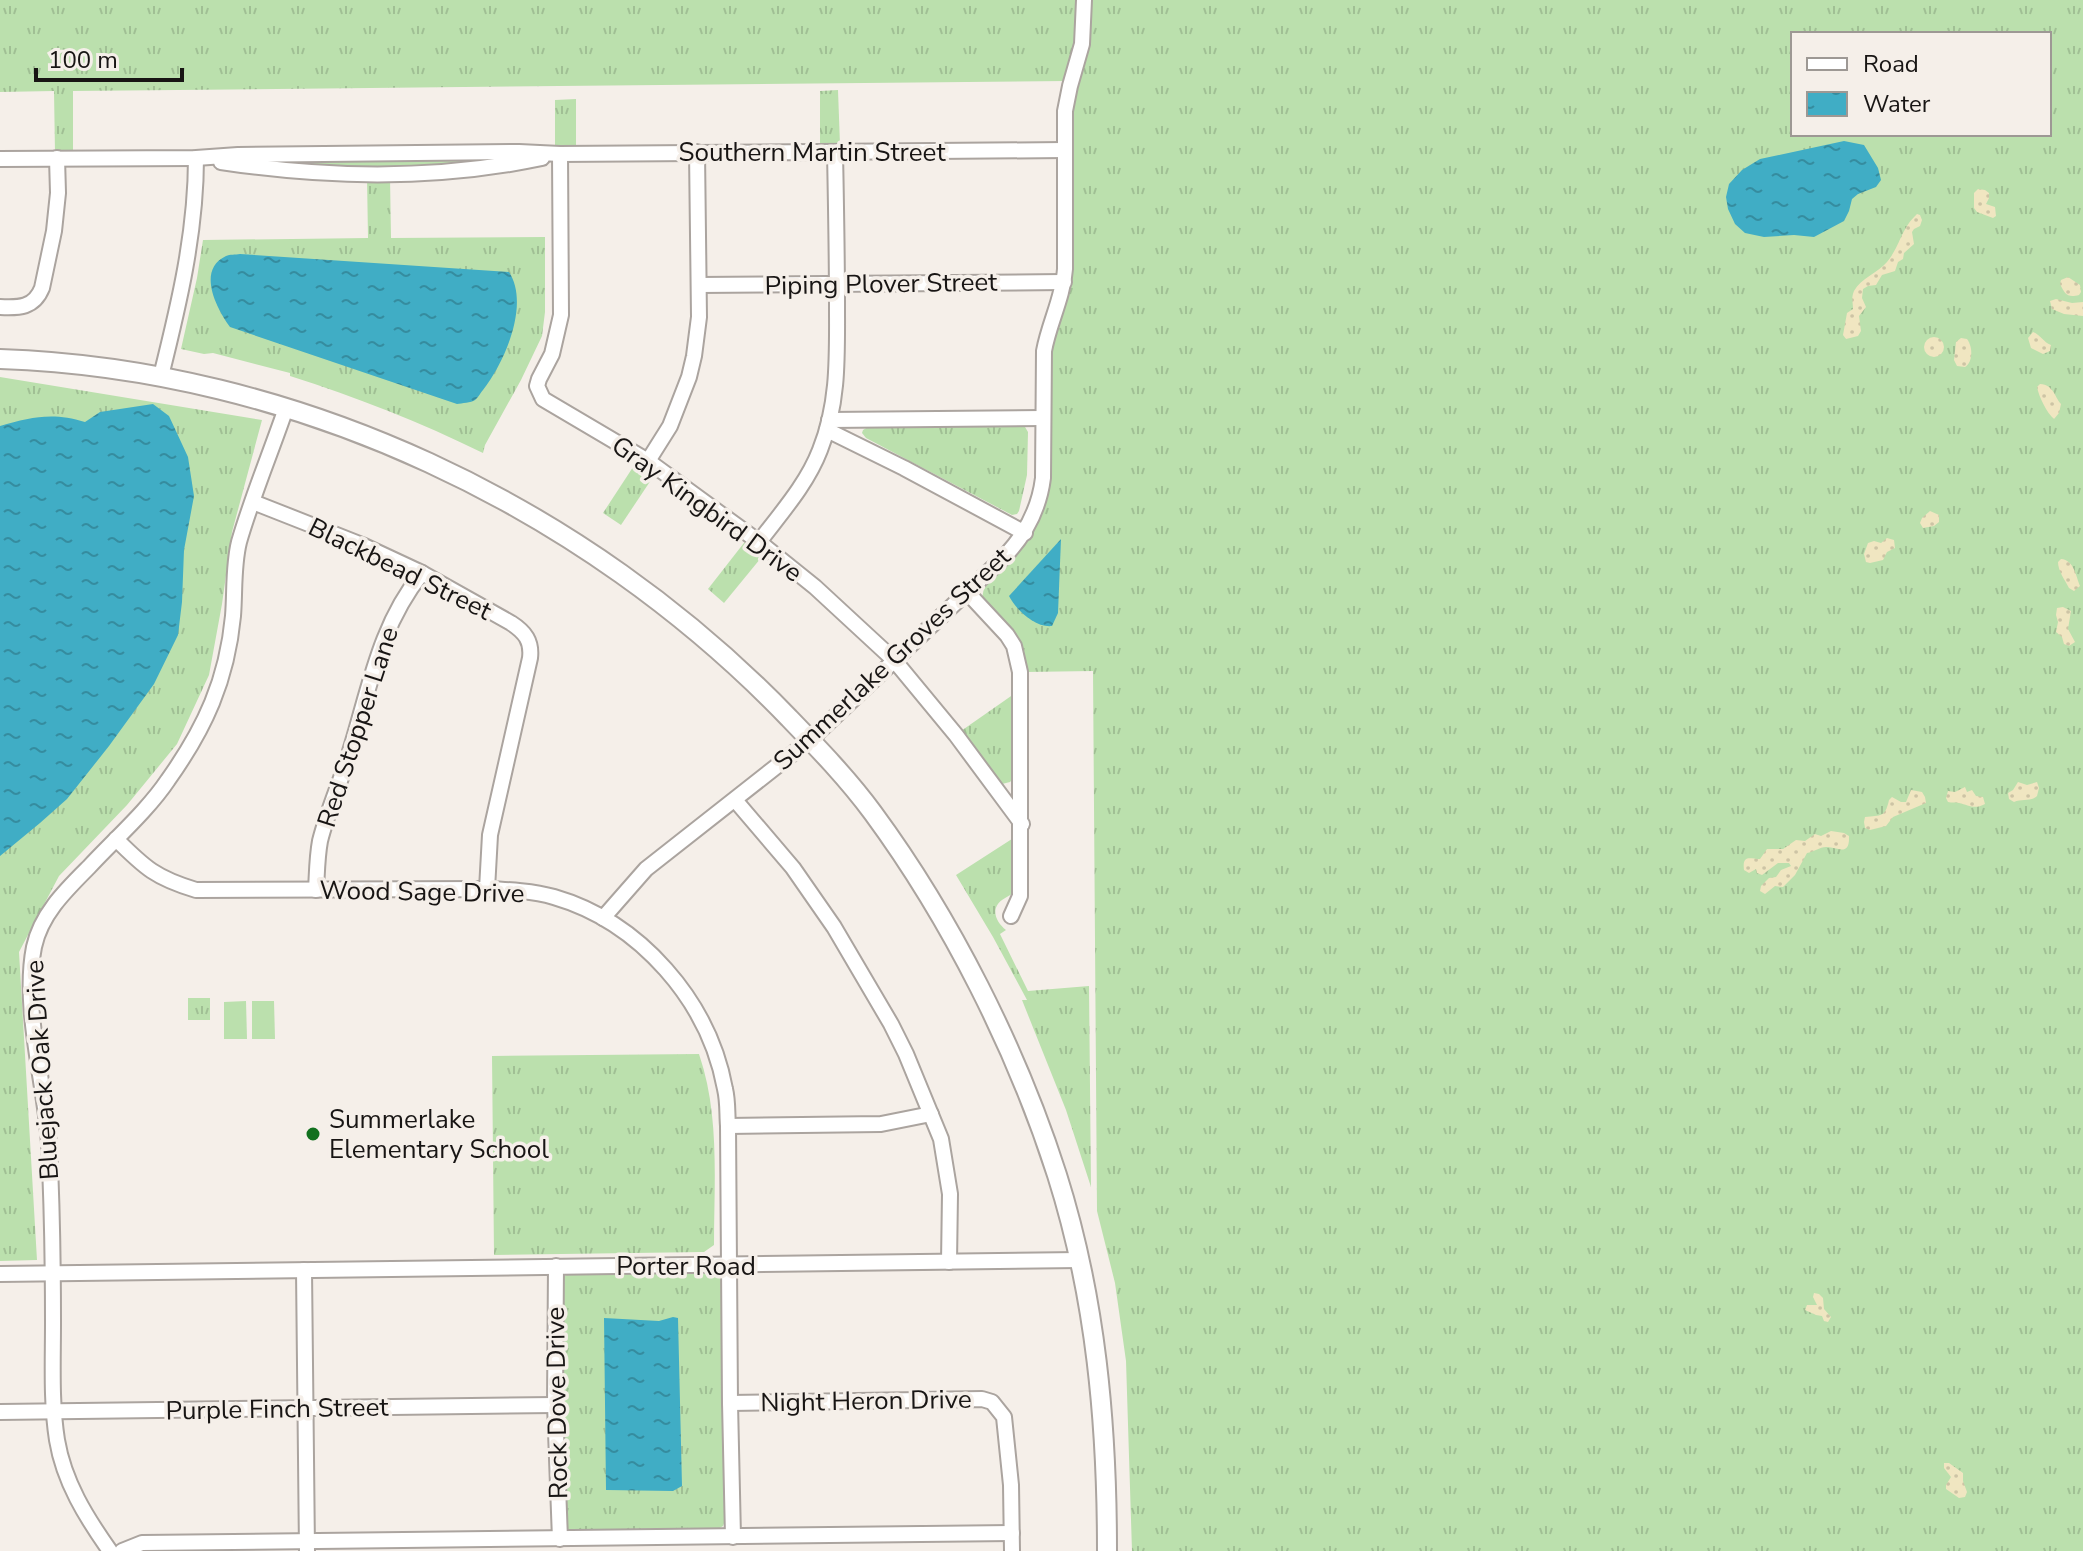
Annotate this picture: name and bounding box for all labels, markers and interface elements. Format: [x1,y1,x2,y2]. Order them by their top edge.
scale bar [36,32,182,82]
legend [1791,32,2051,136]
text: 100 m [48,44,118,76]
text: Road [1863,48,1919,80]
text: Water [1863,88,1931,120]
street label: Southern Martin Street [678,135,946,170]
street label: Piping Plover Street [764,264,998,304]
street label: Gray Kingbird Drive [605,428,809,590]
street label: Blackbead Street [303,510,498,629]
street label: Summerlake Groves Street [766,539,1019,778]
street label: Red Stopper Lane [309,622,407,832]
street label: Wood Sage Drive [319,873,525,911]
street label: Bluejack Oak Drive [17,959,67,1181]
place label: Summerlake Elementary School [329,1102,549,1167]
marker: Summerlake Elementary School [304,1125,322,1143]
street label: Porter Road [616,1249,756,1284]
street label: Rock Dove Drive [538,1307,576,1499]
street label: Night Heron Drive [760,1382,972,1420]
street label: Purple Finch Street [165,1390,390,1428]

